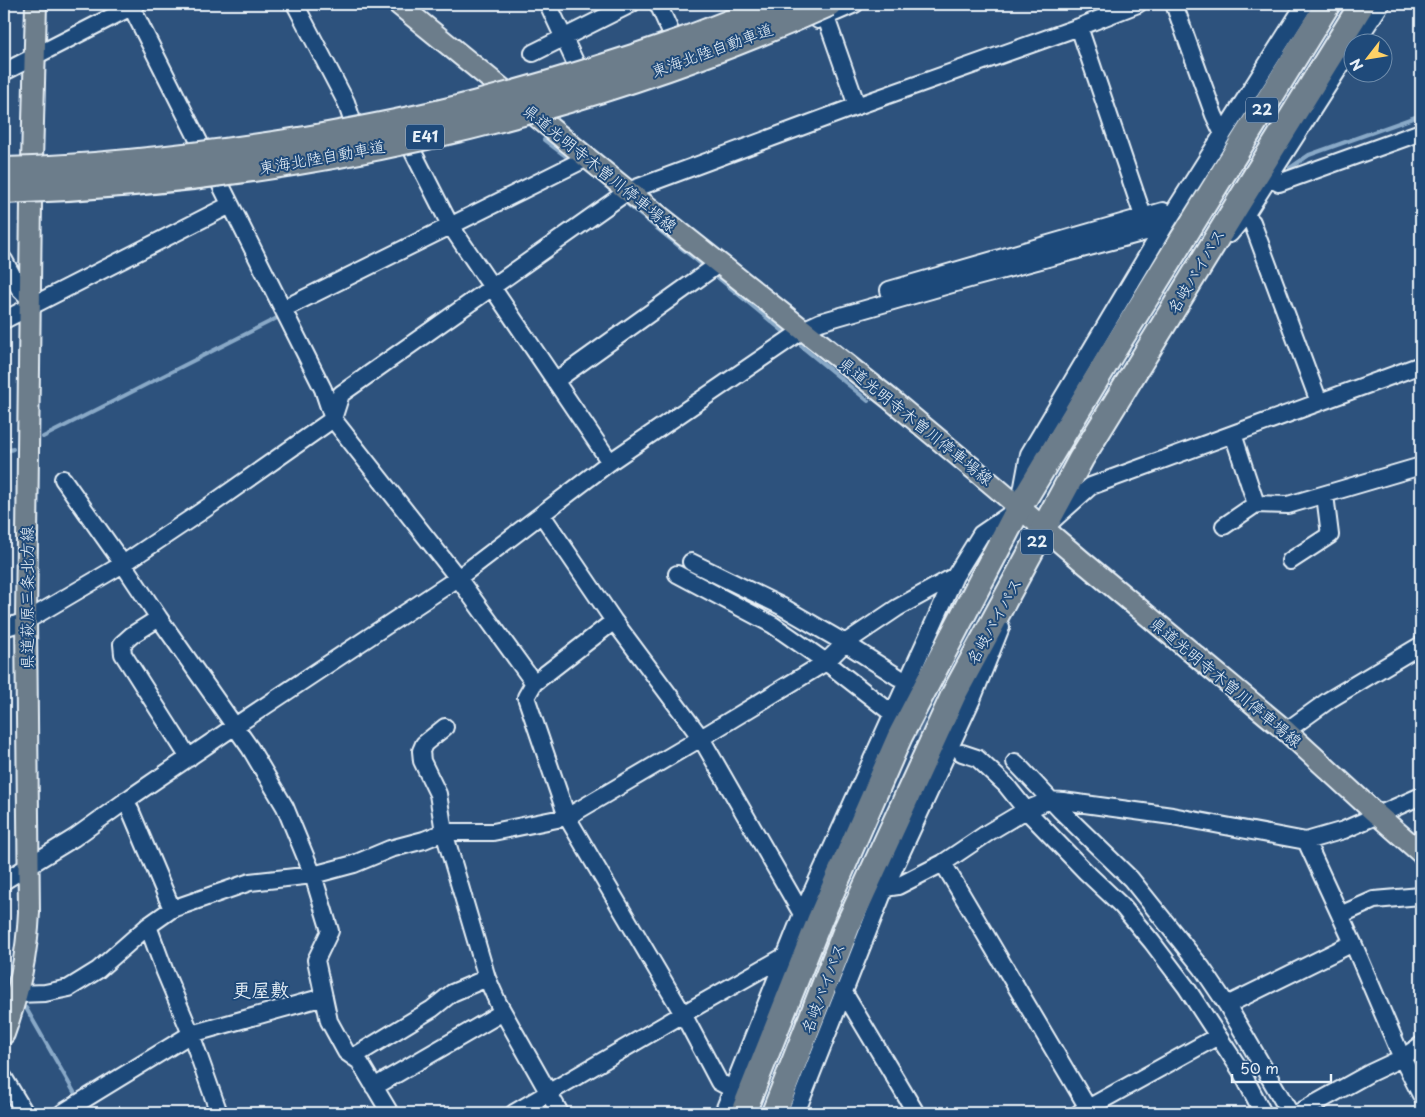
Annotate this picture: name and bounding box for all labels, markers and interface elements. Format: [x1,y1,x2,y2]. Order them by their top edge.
street label: 東海北陸自動車道 [647,16,776,82]
north arrow [1342,32,1392,82]
text: N [1345,55,1368,75]
street label: 県道光明寺木曽川停車場線 [518,97,683,237]
road number: 22 [1246,98,1278,122]
road number: E41 [406,124,444,150]
street label: 東海北陸自動車道 [257,133,387,179]
street label: 名岐バイパス [1160,223,1230,318]
street label: 県道光明寺木曽川停車場線 [834,350,999,490]
street label: 県道萩原三条北方線 [14,526,38,670]
road number: 22 [1021,530,1053,554]
street label: 名岐バイパス [959,573,1027,668]
street label: 県道光明寺木曽川停車場線 [1145,610,1308,752]
street label: 名岐バイパス [794,939,850,1037]
district label: 更屋敷 [232,975,290,1003]
scale bar [1232,1052,1331,1084]
text: 50 m [1240,1056,1279,1079]

